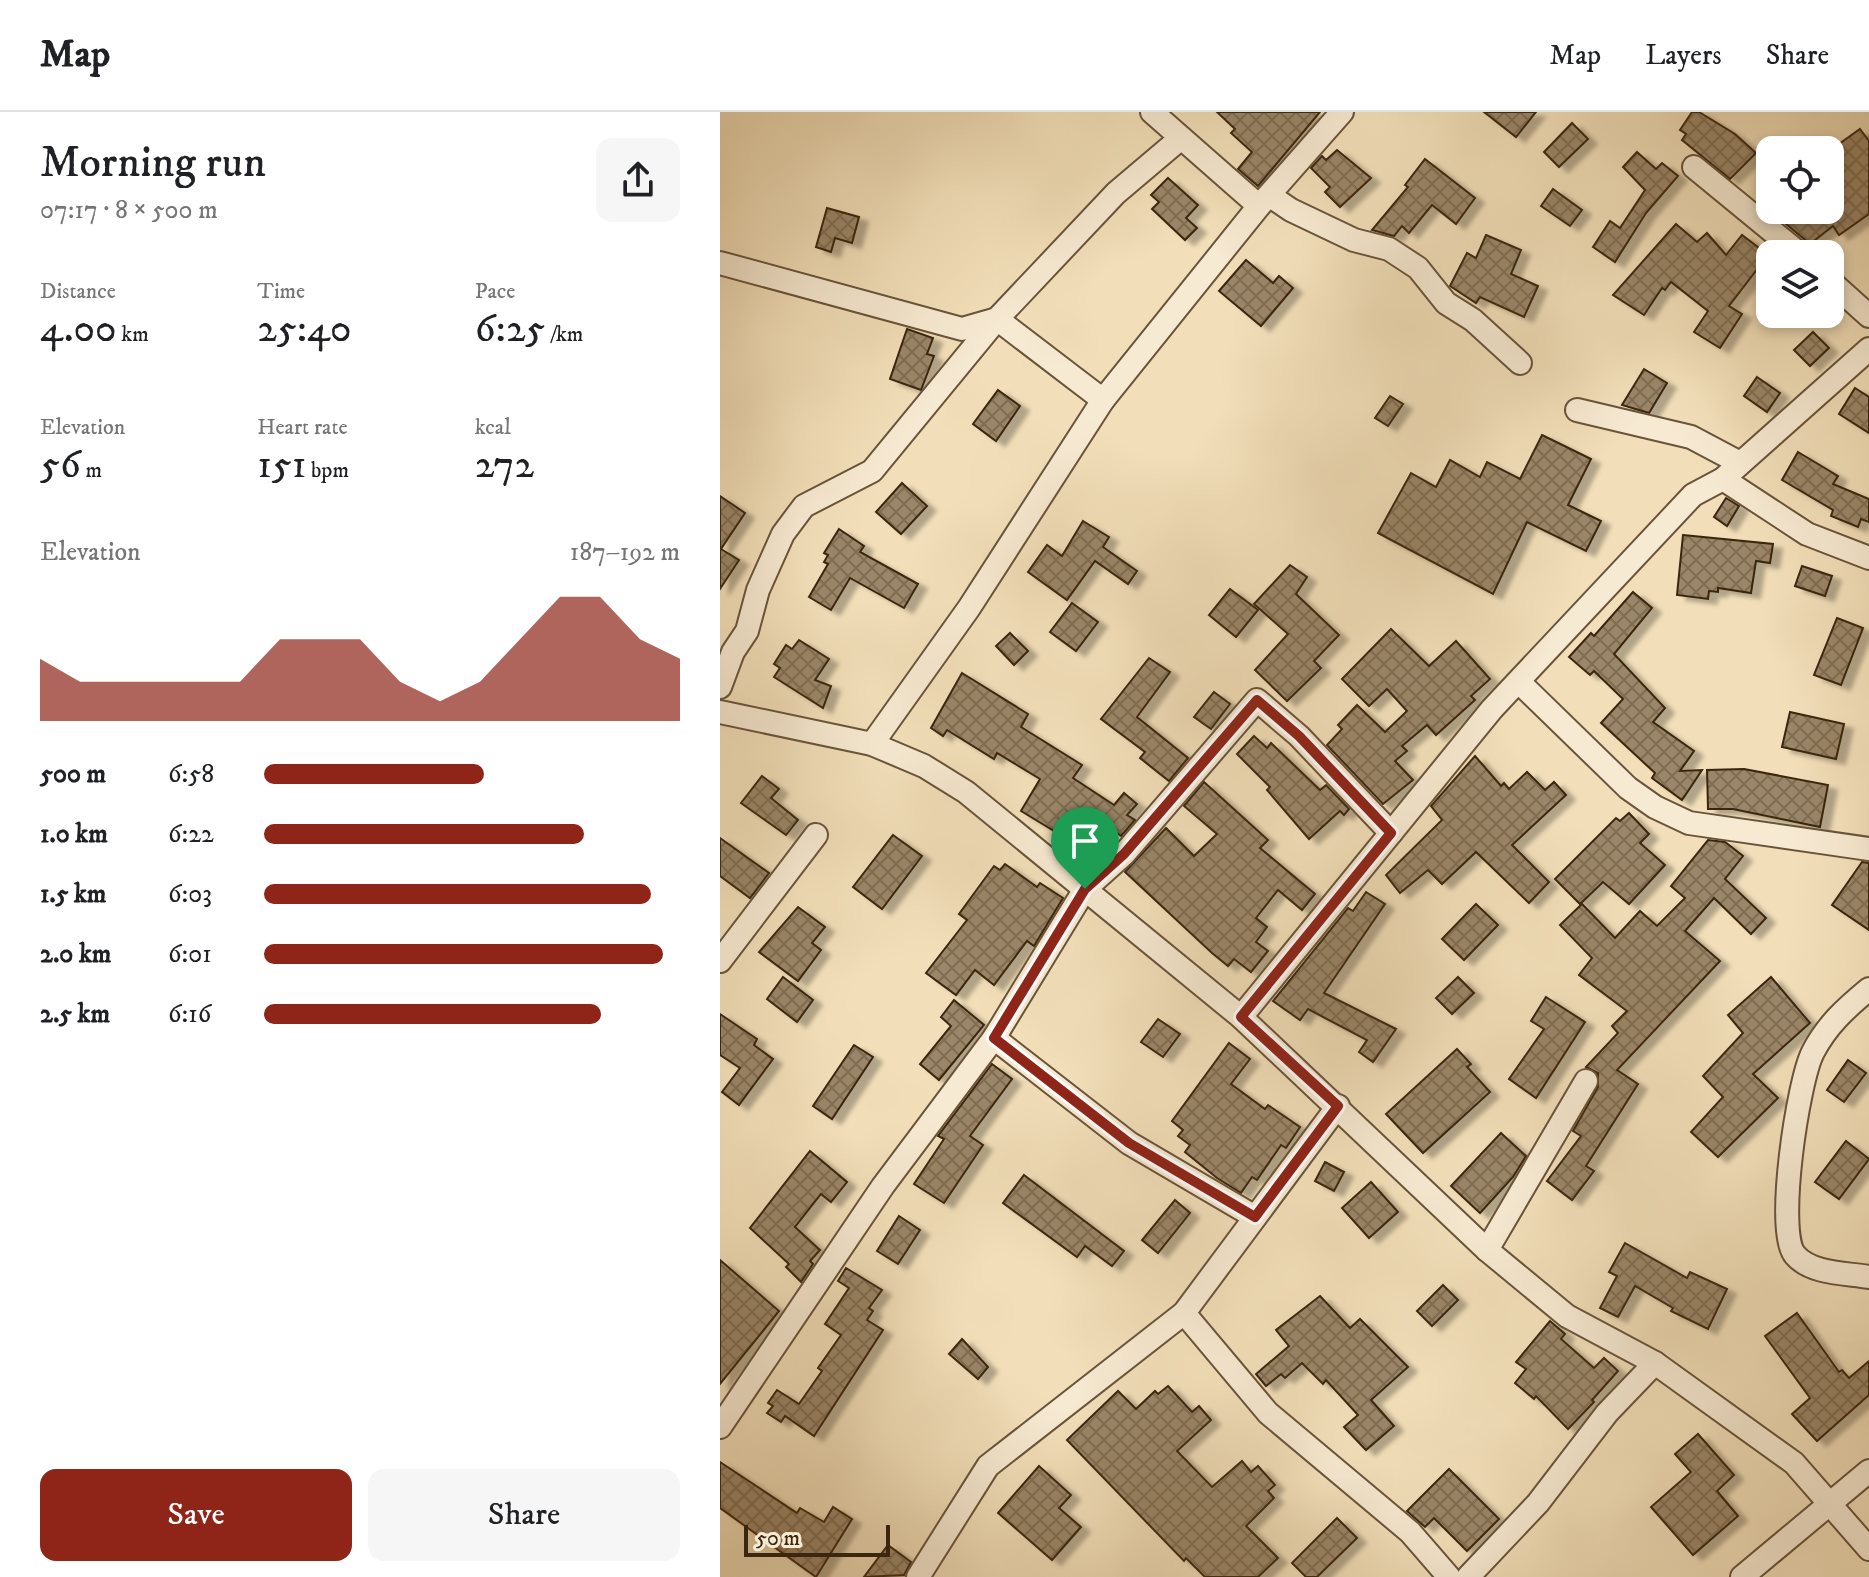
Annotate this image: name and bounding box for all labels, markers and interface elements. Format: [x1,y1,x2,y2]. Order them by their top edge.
text: Map [40,31,110,79]
text: Map [1550,38,1601,73]
text: Layers [1645,38,1722,73]
text: Share [1766,38,1829,73]
text: Morning run [40,136,266,191]
map controls [1756,136,1844,328]
button: locate [1756,136,1844,224]
button: share [596,138,680,222]
text: 07:17 · 8 × 500 m [40,194,218,227]
button: layers [1756,240,1844,328]
text: Distance [40,278,116,305]
text: Time [257,278,305,305]
text: Pace [475,278,515,305]
text: 4.00 [40,305,117,355]
text: 25:40 [257,305,352,355]
text: 6:25 [475,305,545,355]
text: km [117,321,149,348]
text: /km [545,321,583,348]
text: Elevation [40,414,125,441]
text: Heart rate [257,414,348,441]
text: kcal [475,414,511,441]
text: 56 [40,441,81,491]
text: 151 [257,441,306,491]
text: 272 [475,441,534,491]
text: m [81,457,102,484]
text: bpm [306,457,349,484]
text: Elevation [40,536,141,569]
text: 187–192 m [570,536,680,569]
text: 500 m [40,758,106,791]
text: 6:58 [168,758,214,791]
pin [1051,807,1119,889]
text: 1.0 km [40,818,108,851]
text: 6:22 [168,818,214,851]
icon: arrive [1063,819,1107,863]
text: 1.5 km [40,878,106,911]
text: 6:03 [168,878,212,911]
text: 2.0 km [40,938,111,971]
text: 6:01 [168,938,212,971]
text: 2.5 km [40,998,110,1031]
text: 6:16 [168,998,211,1031]
button: Save [40,1469,352,1561]
button: Share [368,1469,680,1561]
scale bar [744,1521,890,1557]
text: 50 m [756,1525,800,1552]

